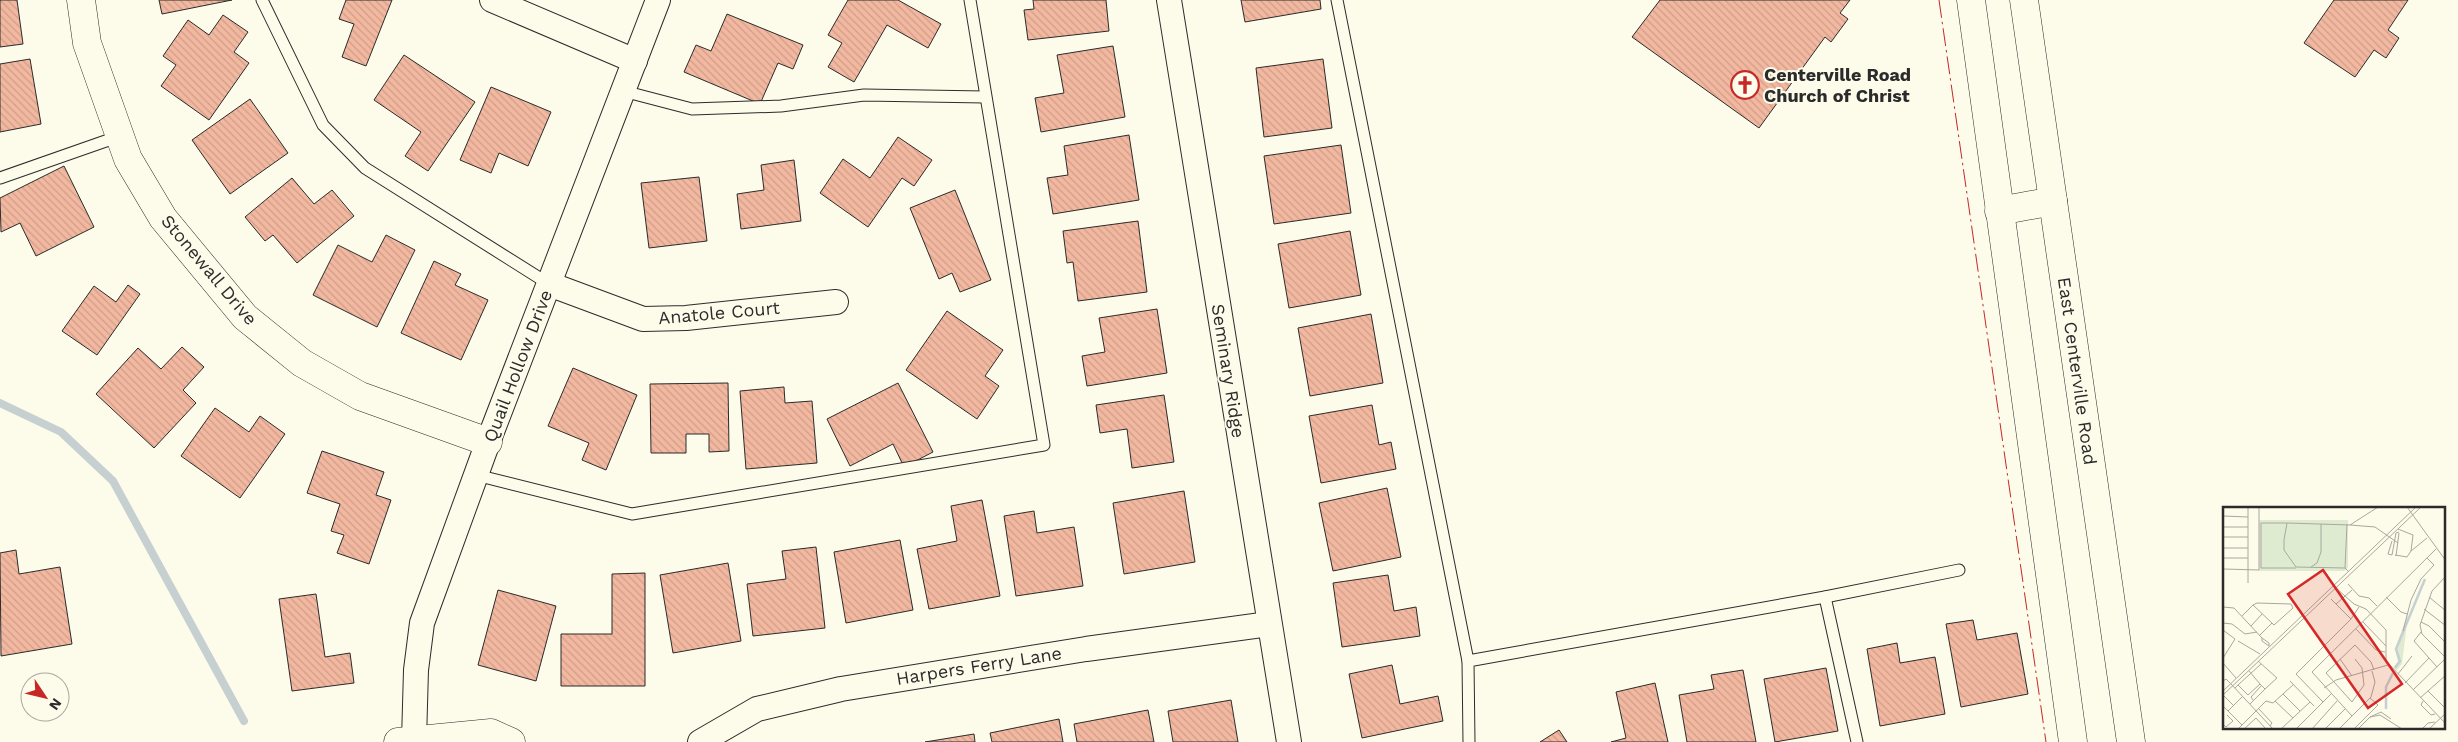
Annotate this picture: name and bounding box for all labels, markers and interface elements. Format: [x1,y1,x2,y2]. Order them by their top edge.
place label: Centerville Road Church of Christ [1764,64,1911,106]
church icon: Centerville Road Church of Christ [1730,70,1760,100]
street label: Stonewall Drive [157,210,262,329]
street label: East Centerville Road [2054,276,2101,466]
street label: Quail Hollow Drive [479,287,556,445]
street label: Anatole Court [657,297,781,328]
street label: Seminary Ridge [1208,302,1249,439]
inset map [2223,507,2446,730]
street label: Harpers Ferry Lane [895,642,1063,689]
north arrow [20,672,70,722]
text: N [46,696,65,713]

